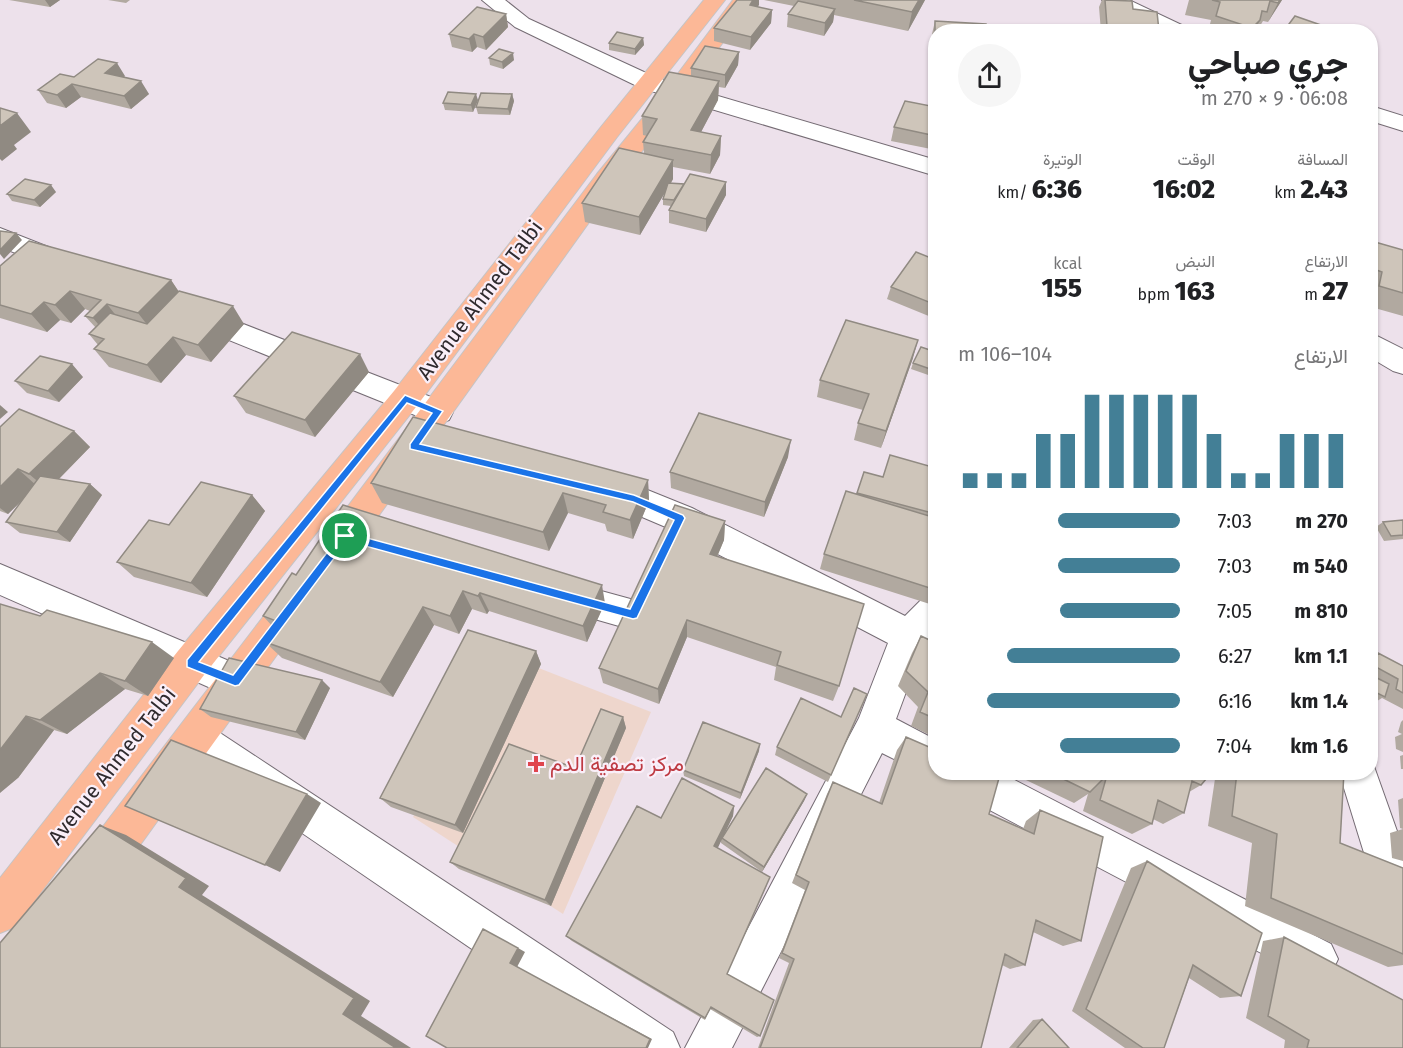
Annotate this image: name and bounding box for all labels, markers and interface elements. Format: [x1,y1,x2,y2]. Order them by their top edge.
text: جري صباحي [1188,43,1348,83]
button: share [958,44,1021,107]
text: 06:08 · 9 × 270 m [1201,86,1348,110]
text: الوتيرة [1043,150,1082,169]
text: الوقت [1177,150,1215,169]
text: المسافة [1297,150,1348,169]
text: 6:36 [1032,174,1082,205]
text: 16:02 [1153,174,1215,205]
text: 2.43 [1300,174,1348,205]
text: /km [997,183,1032,202]
text: km [1274,183,1300,202]
street label: Avenue Ahmed Talbi [412,215,548,385]
text: النبض [1175,252,1215,271]
text: الارتفاع [1305,252,1348,271]
text: kcal [1053,254,1082,273]
text: 155 [1041,273,1082,304]
text: 163 [1174,276,1215,307]
text: 27 [1322,276,1348,307]
text: bpm [1137,285,1174,304]
text: m [1304,285,1322,304]
text: 104–106 m [958,342,1052,366]
text: الارتفاع [1294,344,1348,368]
text: 7:03 [1217,509,1252,533]
text: 270 m [1295,509,1348,533]
pin [319,510,370,561]
icon: arrive [328,519,361,552]
text: 7:03 [1217,554,1252,578]
text: 540 m [1293,554,1348,578]
text: 7:05 [1217,599,1252,623]
text: 810 m [1294,599,1348,623]
text: 6:27 [1218,644,1252,668]
text: 1.1 km [1294,644,1348,668]
street label: Avenue Ahmed Talbi [42,682,182,850]
text: 6:16 [1218,689,1252,713]
text: 1.4 km [1290,689,1348,713]
text: 7:04 [1217,734,1252,758]
text: 1.6 km [1290,734,1348,758]
place label: مركز تصفية الدم [550,751,684,778]
marker: مركز تصفية الدم [527,755,545,773]

